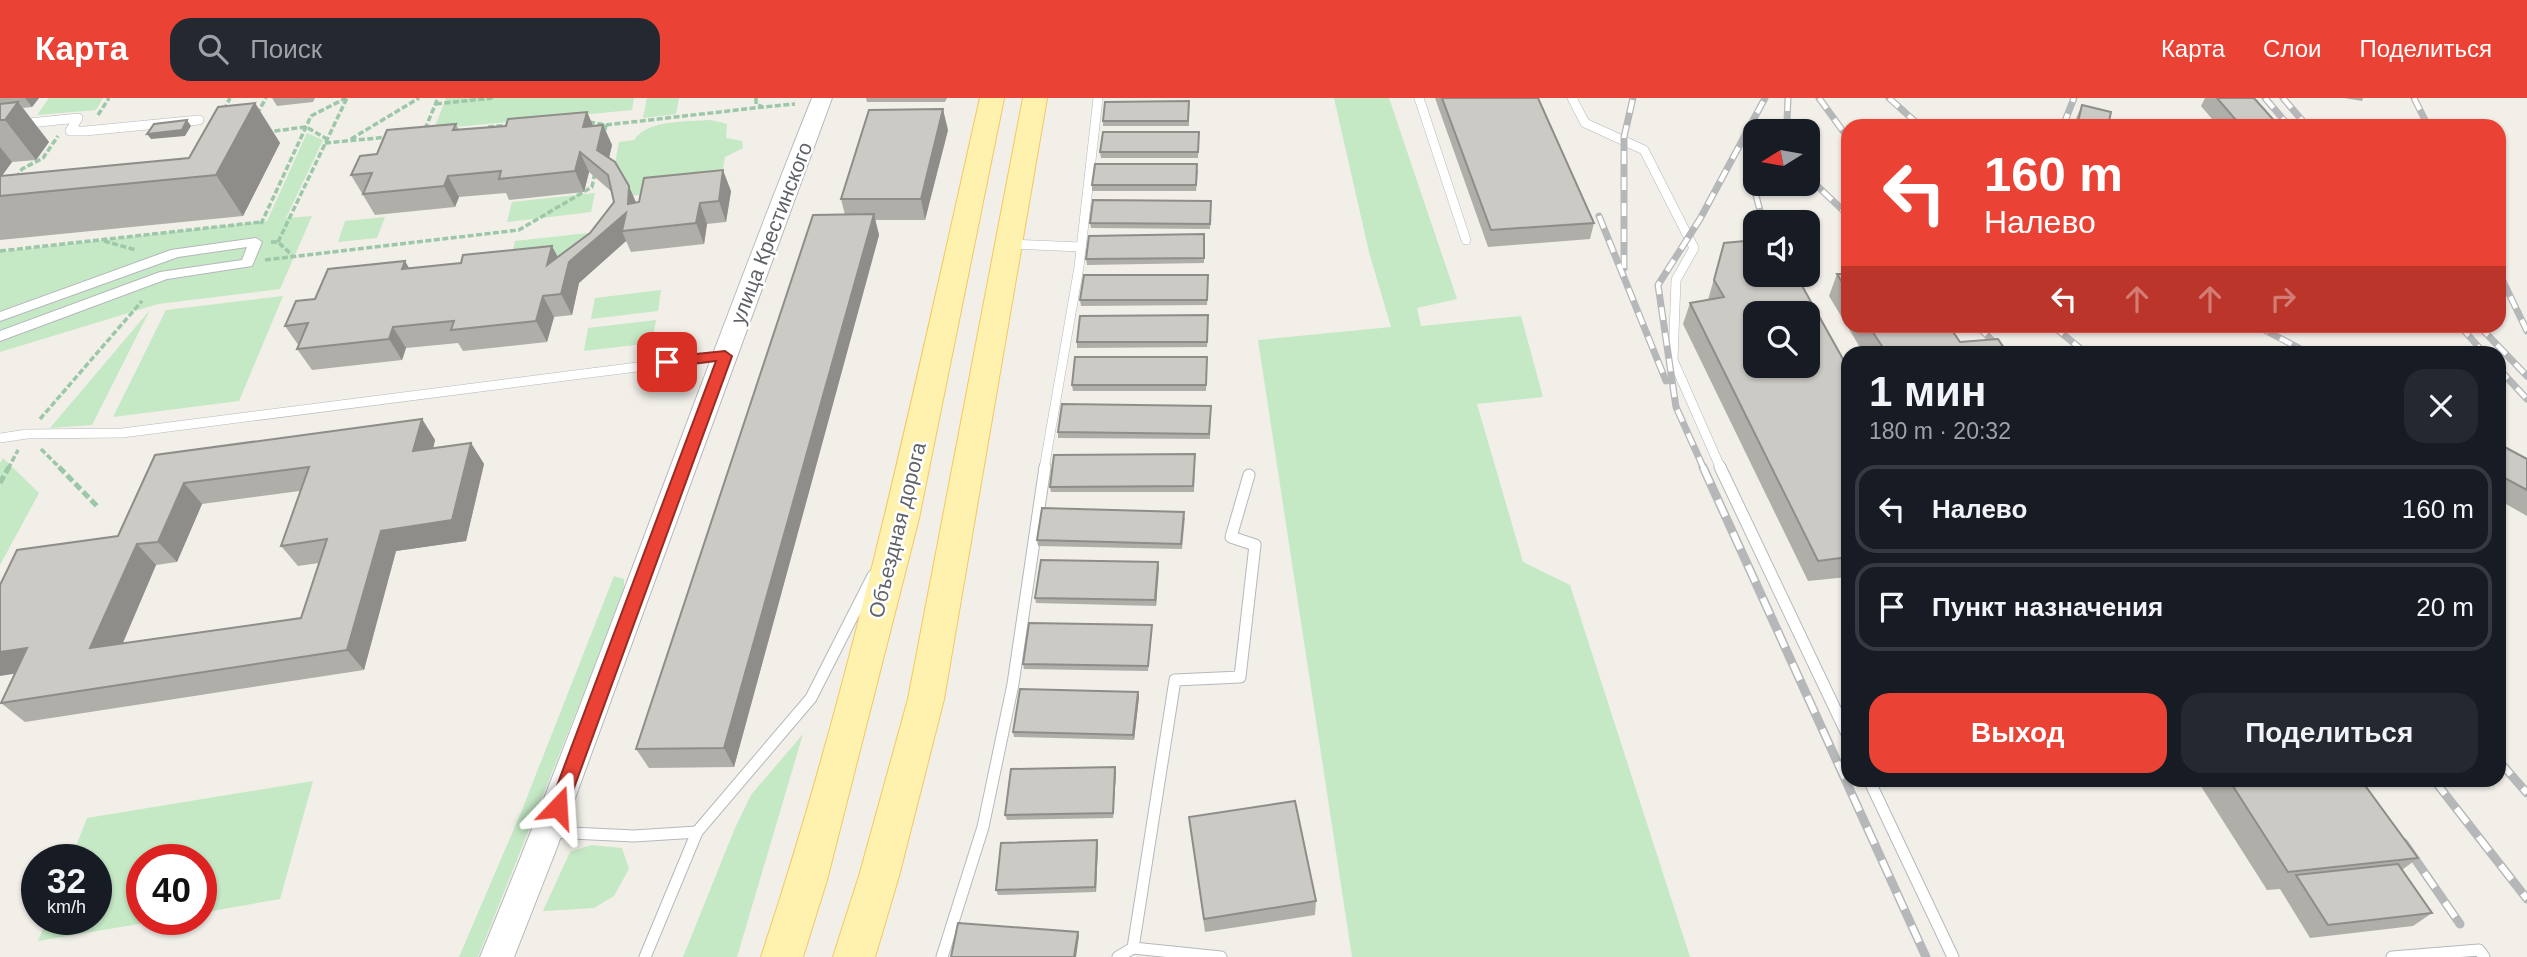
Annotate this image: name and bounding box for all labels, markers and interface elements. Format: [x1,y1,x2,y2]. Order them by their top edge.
search box [170,18,660,81]
text: Карта [35,30,128,67]
icon: search [194,30,232,68]
text: Поиск [250,34,322,64]
text: Карта [2161,35,2225,62]
text: Слои [2263,35,2321,62]
text: Поделиться [2359,35,2492,62]
north arrow [1743,119,1820,196]
map controls [1743,119,1820,378]
street label: улица Крестинского [726,139,816,327]
icon: left [1869,147,1960,238]
text: 160 m [1984,147,2123,201]
text: Налево [1984,204,2096,240]
button: sound [1743,210,1820,287]
icon: left [2045,280,2083,318]
icon: ahead [2118,280,2156,318]
icon: ahead [2191,280,2229,318]
icon: right [2264,280,2302,318]
button: search [1743,301,1820,378]
pin [637,332,697,392]
icon: arrive [648,343,686,381]
text: 1 мин [1869,368,1986,415]
button: close [2404,369,2478,443]
text: 180 m · 20:32 [1869,418,2011,444]
street label: Объездная дорога [864,440,930,620]
icon: left [1873,490,1911,528]
text: Налево [1932,494,2027,524]
text: 160 m [2402,494,2474,524]
icon: arrive [1873,588,1911,626]
text: Пункт назначения [1932,592,2163,622]
text: 20 m [2416,592,2474,622]
button: Выход [1869,693,2167,773]
button: Поделиться [2181,693,2478,773]
position arrow [521,770,595,844]
speed limit sign: 40 [126,844,217,935]
text: 32 [47,861,86,900]
text: km/h [47,897,86,917]

